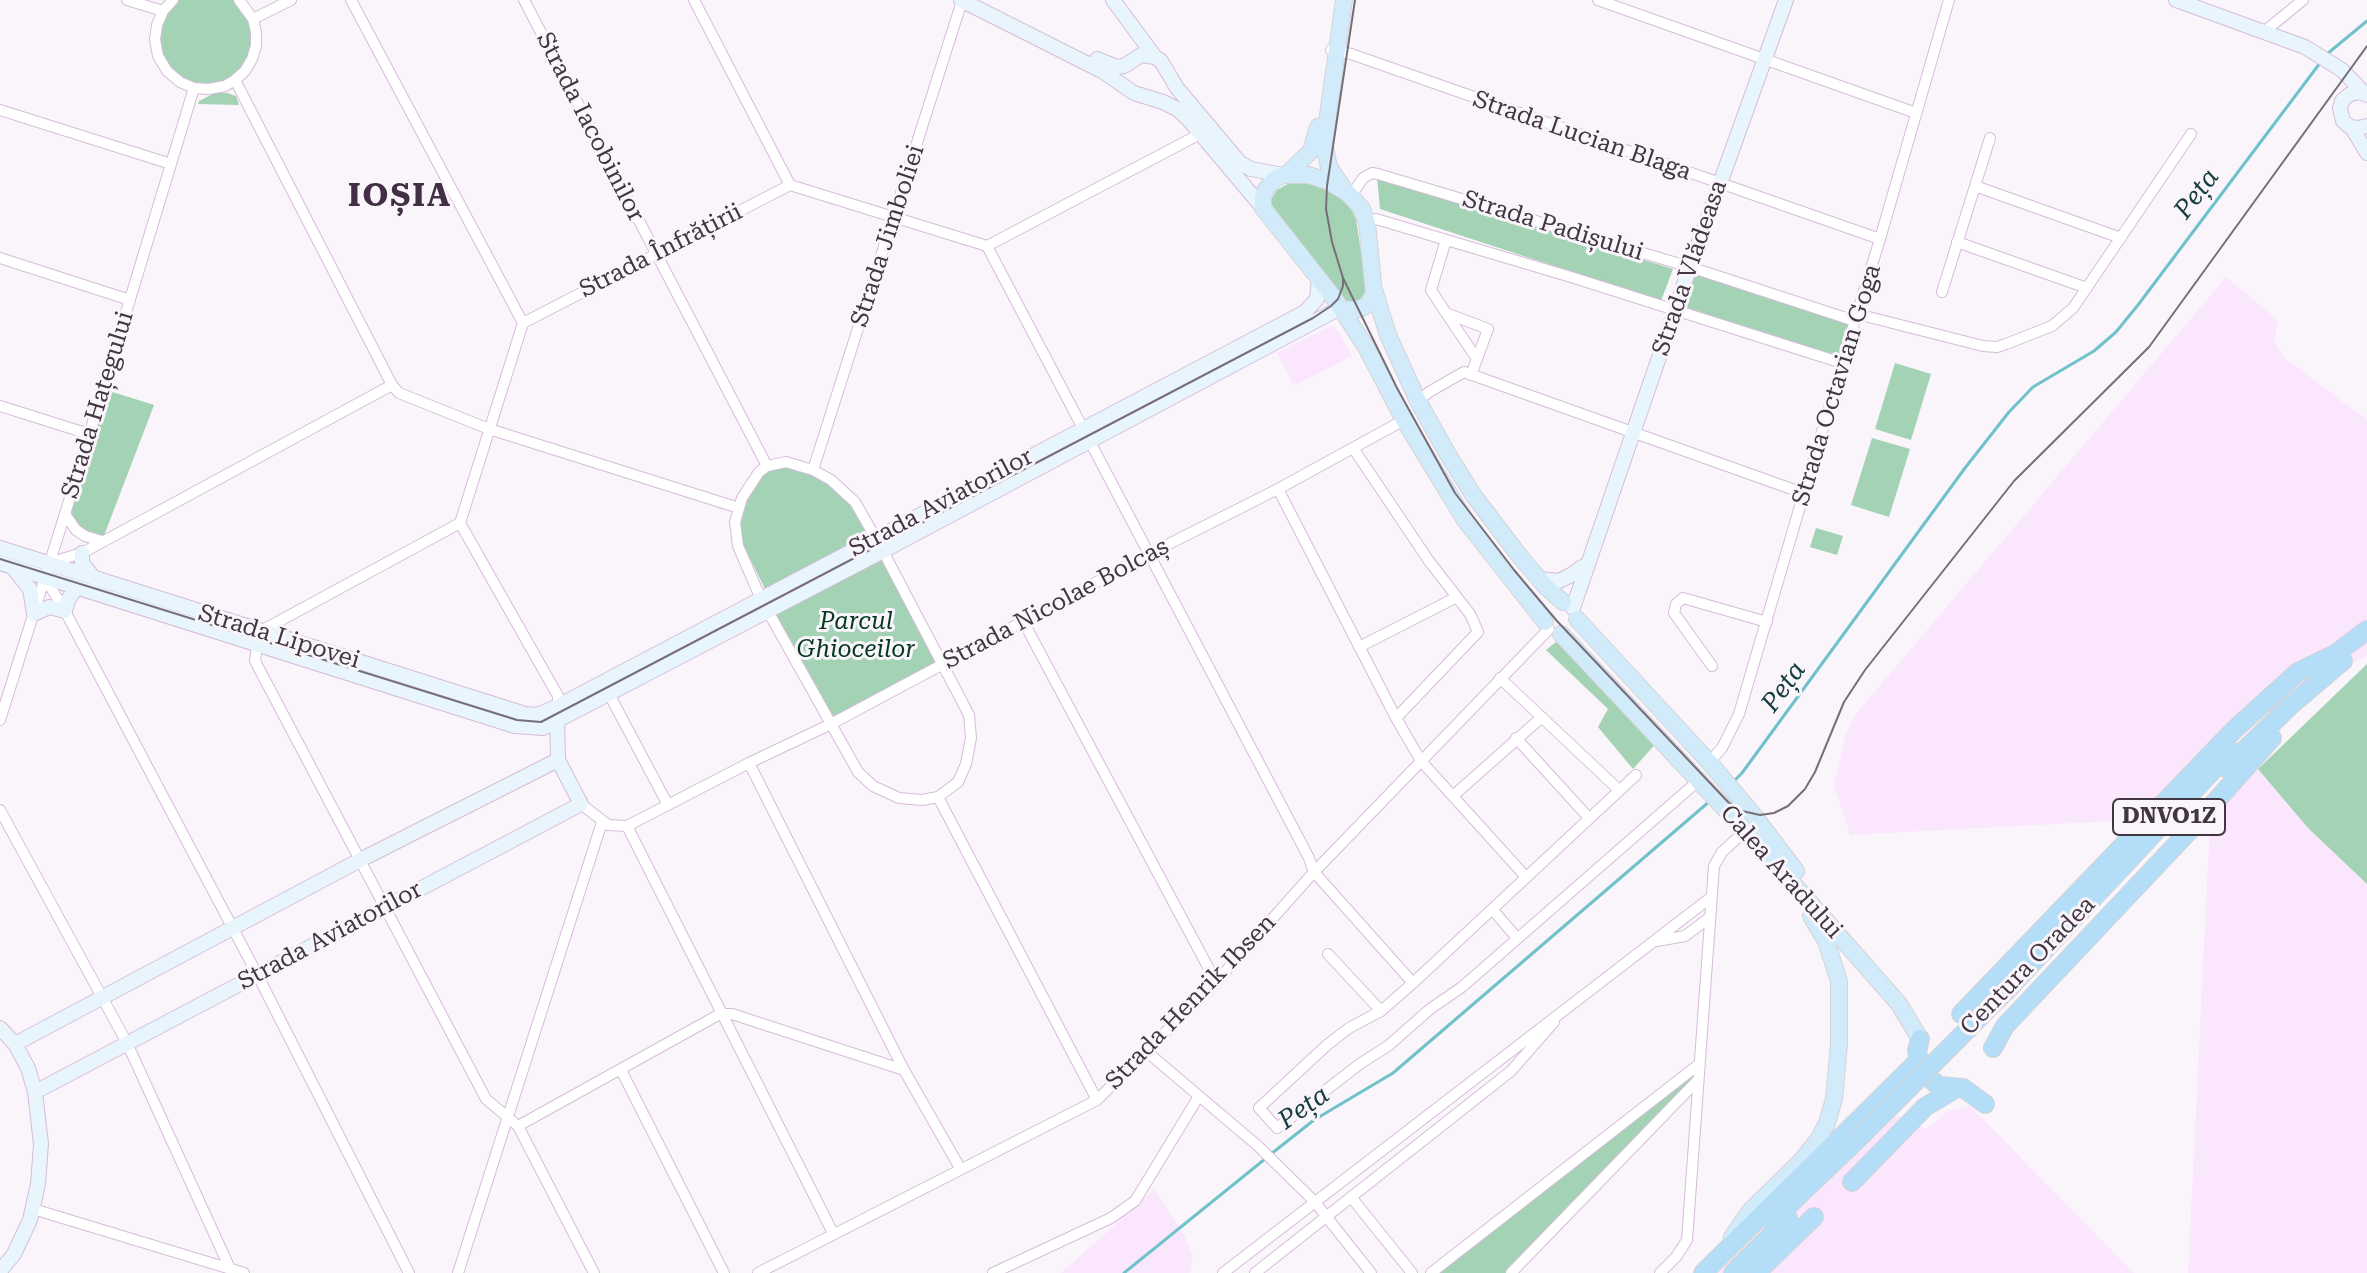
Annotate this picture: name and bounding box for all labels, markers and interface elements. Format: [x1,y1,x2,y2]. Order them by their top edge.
street label: Strada Iacobinilor [530,28,650,226]
street label: Strada Lucian Blaga [1469,85,1695,187]
street label: Strada Jimboliei [845,141,931,331]
water label: Peța [2168,163,2226,225]
street label: Strada Vlădeasa [1647,177,1733,359]
district label: IOȘIA [348,178,452,216]
street label: Strada Padișului [1459,185,1647,267]
street label: Strada Înfrățirii [575,198,747,304]
street label: Strada Octavian Goga [1787,261,1887,509]
street label: Strada Hațegului [56,308,140,502]
street label: Strada Aviatorilor [844,442,1038,564]
street label: Strada Nicolae Bolcaș [938,532,1174,676]
street label: Strada Lipovei [195,599,363,675]
park label: Parcul Ghioceilor [797,608,915,664]
water label: Peța [1755,656,1813,718]
street label: Calea Aradului [1714,799,1848,945]
road number: DNVO1Z [2113,799,2225,835]
street label: Strada Aviatorilor [233,875,427,997]
street label: Centura Oradea [1955,891,2101,1041]
street label: Strada Henrik Ibsen [1100,908,1282,1096]
water label: Peța [1273,1079,1335,1137]

